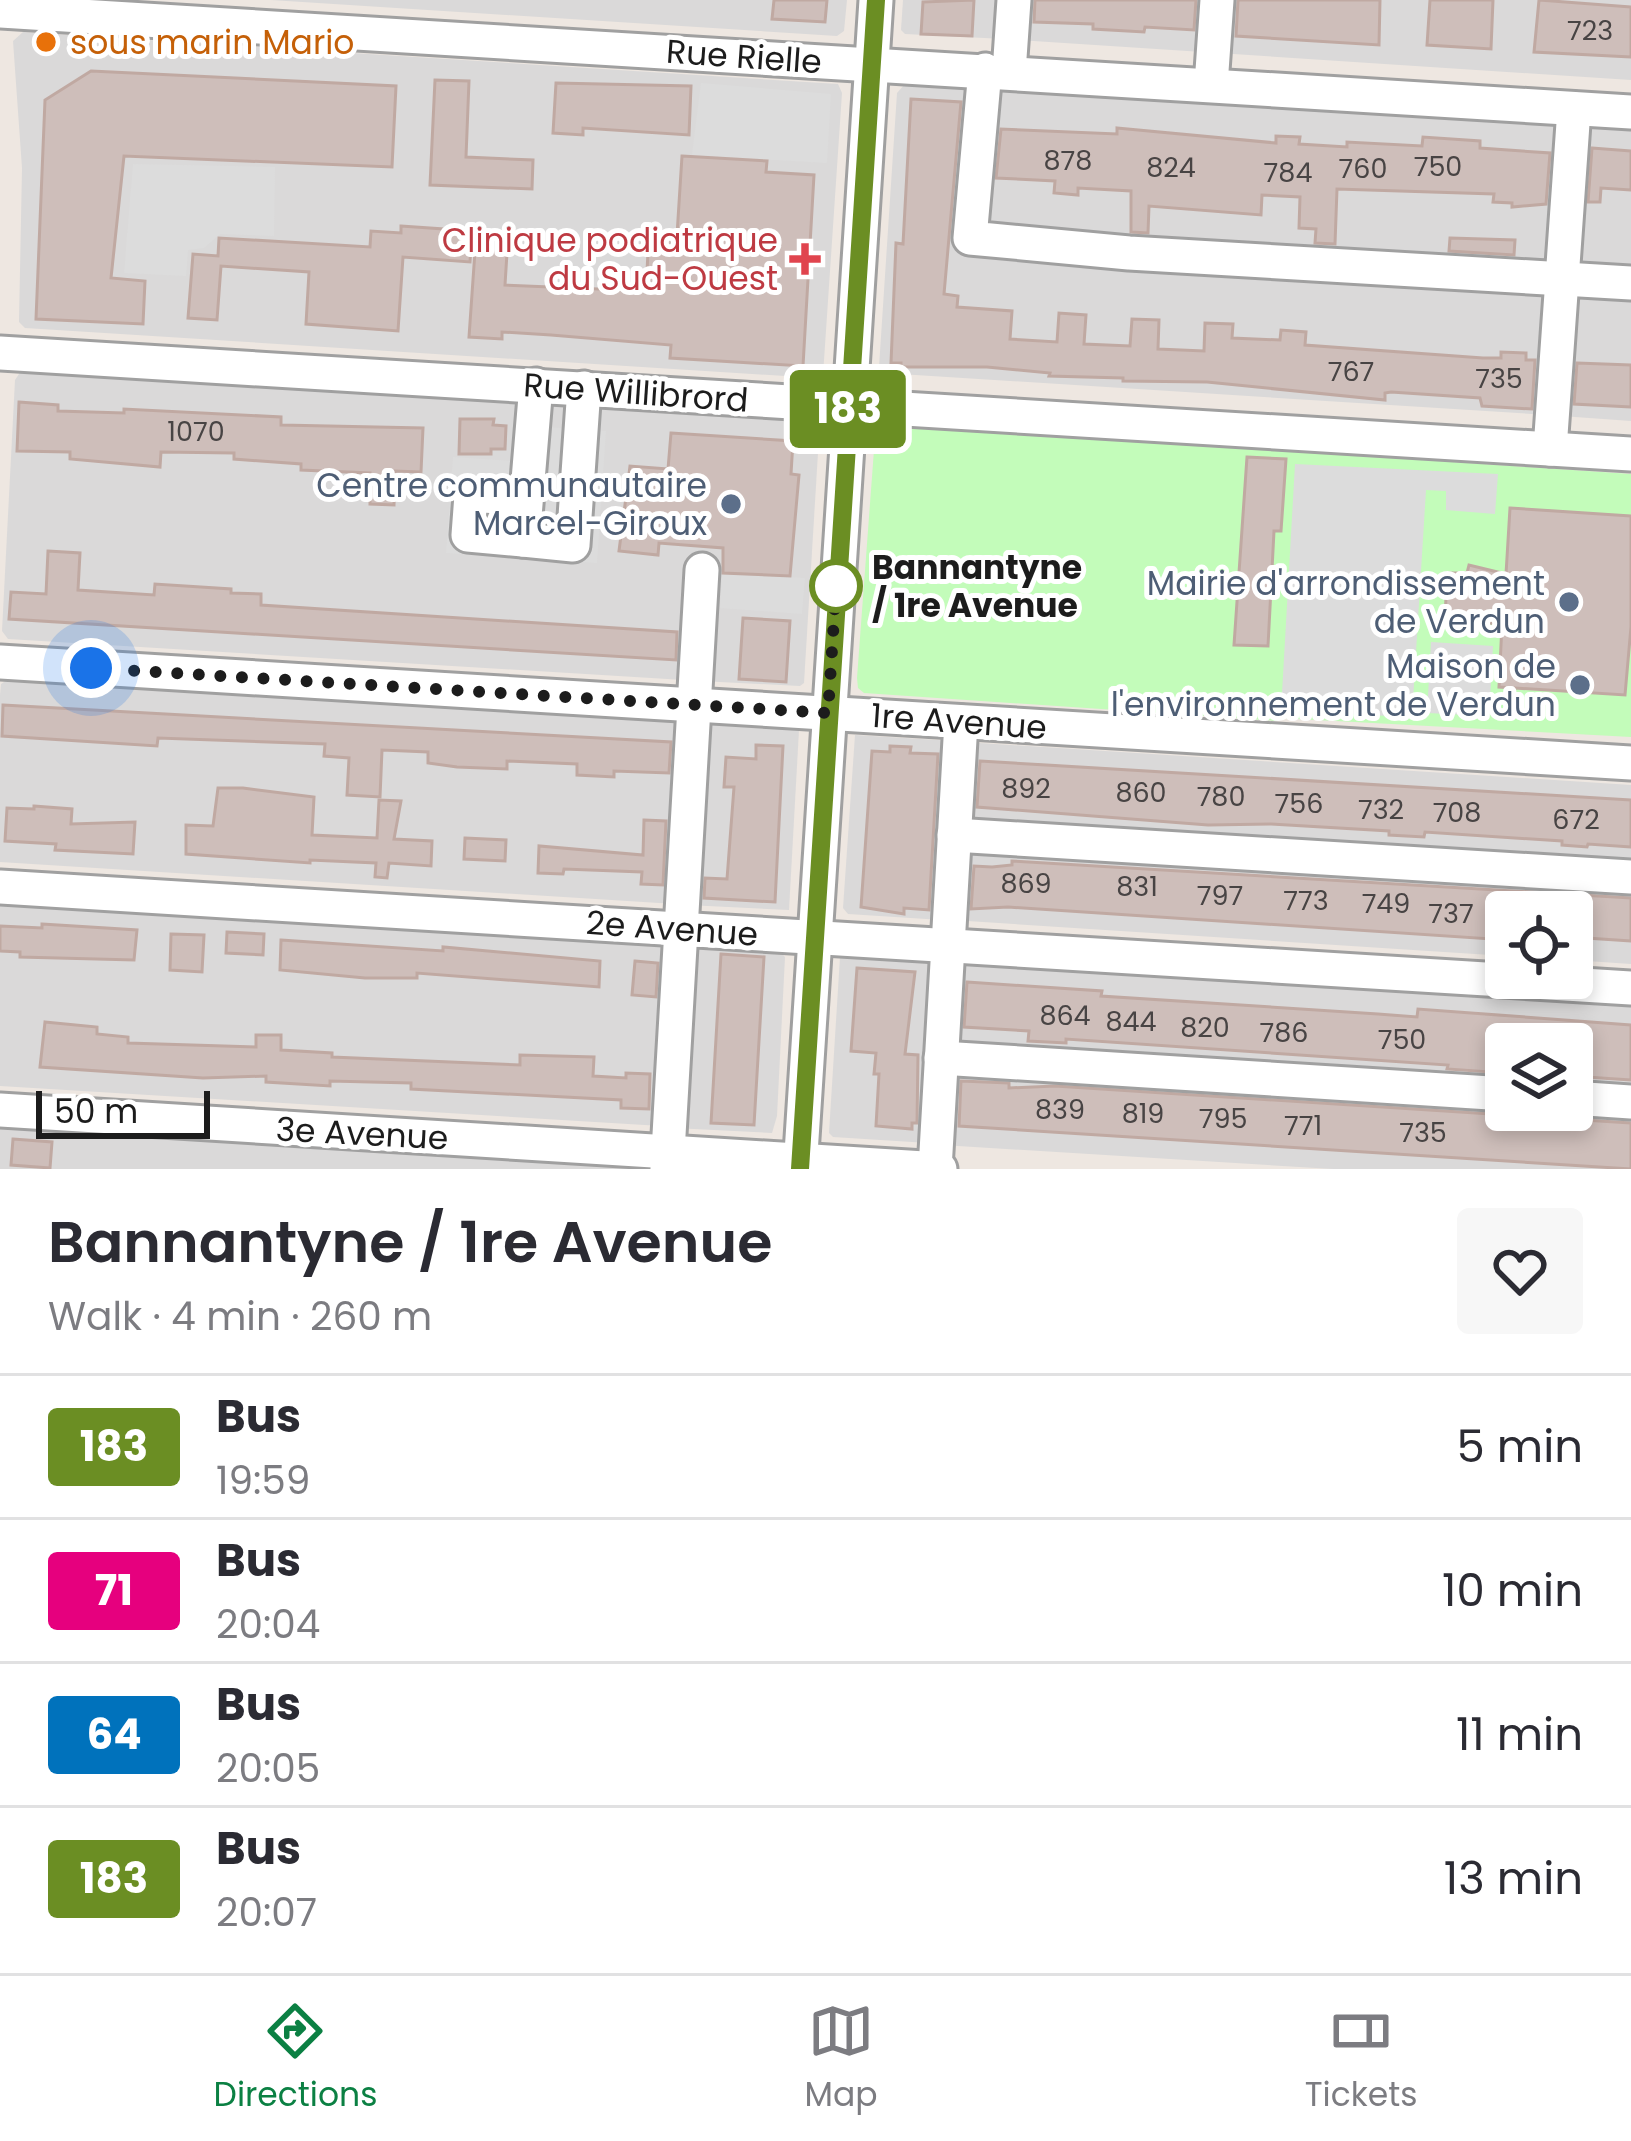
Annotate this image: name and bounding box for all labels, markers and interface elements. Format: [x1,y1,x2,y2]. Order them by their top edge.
house number: 723 [1567,12,1613,49]
place label: sous marin Mario [70,19,354,66]
street label: Rue Rielle [665,28,823,85]
marker: sous marin Mario [33,29,59,55]
house number: 878 [1044,142,1092,179]
house number: 750 [1414,148,1462,185]
house number: 824 [1146,149,1196,186]
house number: 760 [1339,150,1387,187]
house number: 784 [1264,154,1312,191]
place label: Clinique podiatrique du Sud-Ouest [442,217,778,302]
marker: Clinique podiatrique du Sud-Ouest [789,243,821,275]
house number: 767 [1328,353,1374,390]
house number: 735 [1475,360,1523,397]
street label: Rue Willibrord [522,361,750,424]
line badge: 183 [779,370,917,448]
text: 183 [814,379,882,438]
house number: 1070 [167,413,225,450]
place label: Centre communautaire Marcel-Giroux [316,462,707,547]
marker: Centre communautaire Marcel-Giroux [718,491,744,517]
place label: Bannantyne / 1re Avenue [872,544,1082,629]
place label: Mairie d'arrondissement de Verdun [1147,560,1545,645]
marker: Bannantyne / 1re Avenue [811,561,861,611]
marker: Mairie d'arrondissement de Verdun [1556,589,1582,615]
your location [61,638,121,698]
place label: Maison de l'environnement de Verdun [1111,643,1556,728]
marker: Maison de l'environnement de Verdun [1567,672,1593,698]
street label: 1re Avenue [870,692,1048,751]
house number: 892 [1001,770,1051,807]
house number: 860 [1115,774,1167,811]
house number: 780 [1197,778,1245,815]
house number: 756 [1275,785,1323,822]
house number: 732 [1358,791,1404,828]
house number: 708 [1433,794,1481,831]
house number: 672 [1552,801,1600,838]
house number: 869 [1000,865,1052,902]
house number: 831 [1116,868,1158,905]
house number: 797 [1197,877,1243,914]
house number: 773 [1283,882,1329,919]
house number: 749 [1362,885,1410,922]
map controls [1485,891,1593,1131]
button: locate [1485,891,1593,999]
house number: 737 [1428,895,1474,932]
street label: 2e Avenue [584,899,759,958]
house number: 864 [1039,997,1091,1034]
house number: 844 [1105,1003,1157,1040]
house number: 820 [1180,1009,1230,1046]
house number: 786 [1260,1014,1308,1051]
house number: 750 [1378,1021,1426,1058]
button: layers [1485,1023,1593,1131]
scale bar [36,1085,210,1138]
text: 50 m [54,1088,138,1135]
house number: 839 [1035,1091,1085,1128]
house number: 819 [1122,1095,1164,1132]
house number: 795 [1199,1100,1247,1137]
street label: 3e Avenue [275,1106,449,1161]
house number: 771 [1284,1107,1322,1144]
house number: 735 [1399,1114,1447,1151]
text: Bannantyne / 1re Avenue [48,1202,772,1282]
button: heart [1457,1208,1583,1334]
text: Walk · 4 min · 260 m [48,1289,432,1344]
text: Bus [216,1385,301,1448]
text: 5 min [1457,1415,1583,1478]
text: 183 [80,1417,148,1476]
text: 19:59 [216,1453,310,1508]
text: Bus [216,1529,301,1592]
text: 10 min [1442,1559,1583,1622]
text: 71 [95,1561,133,1620]
text: 20:04 [216,1597,320,1652]
text: Bus [216,1673,301,1736]
text: 11 min [1456,1703,1583,1766]
text: 64 [86,1705,142,1764]
text: 20:05 [216,1741,320,1796]
text: Bus [216,1817,301,1880]
text: 13 min [1444,1847,1583,1910]
text: 183 [80,1849,148,1908]
text: 20:07 [216,1885,317,1940]
tab: Directions [214,1998,377,2120]
tab: Map [805,1998,878,2120]
tab: Tickets [1305,1998,1417,2120]

